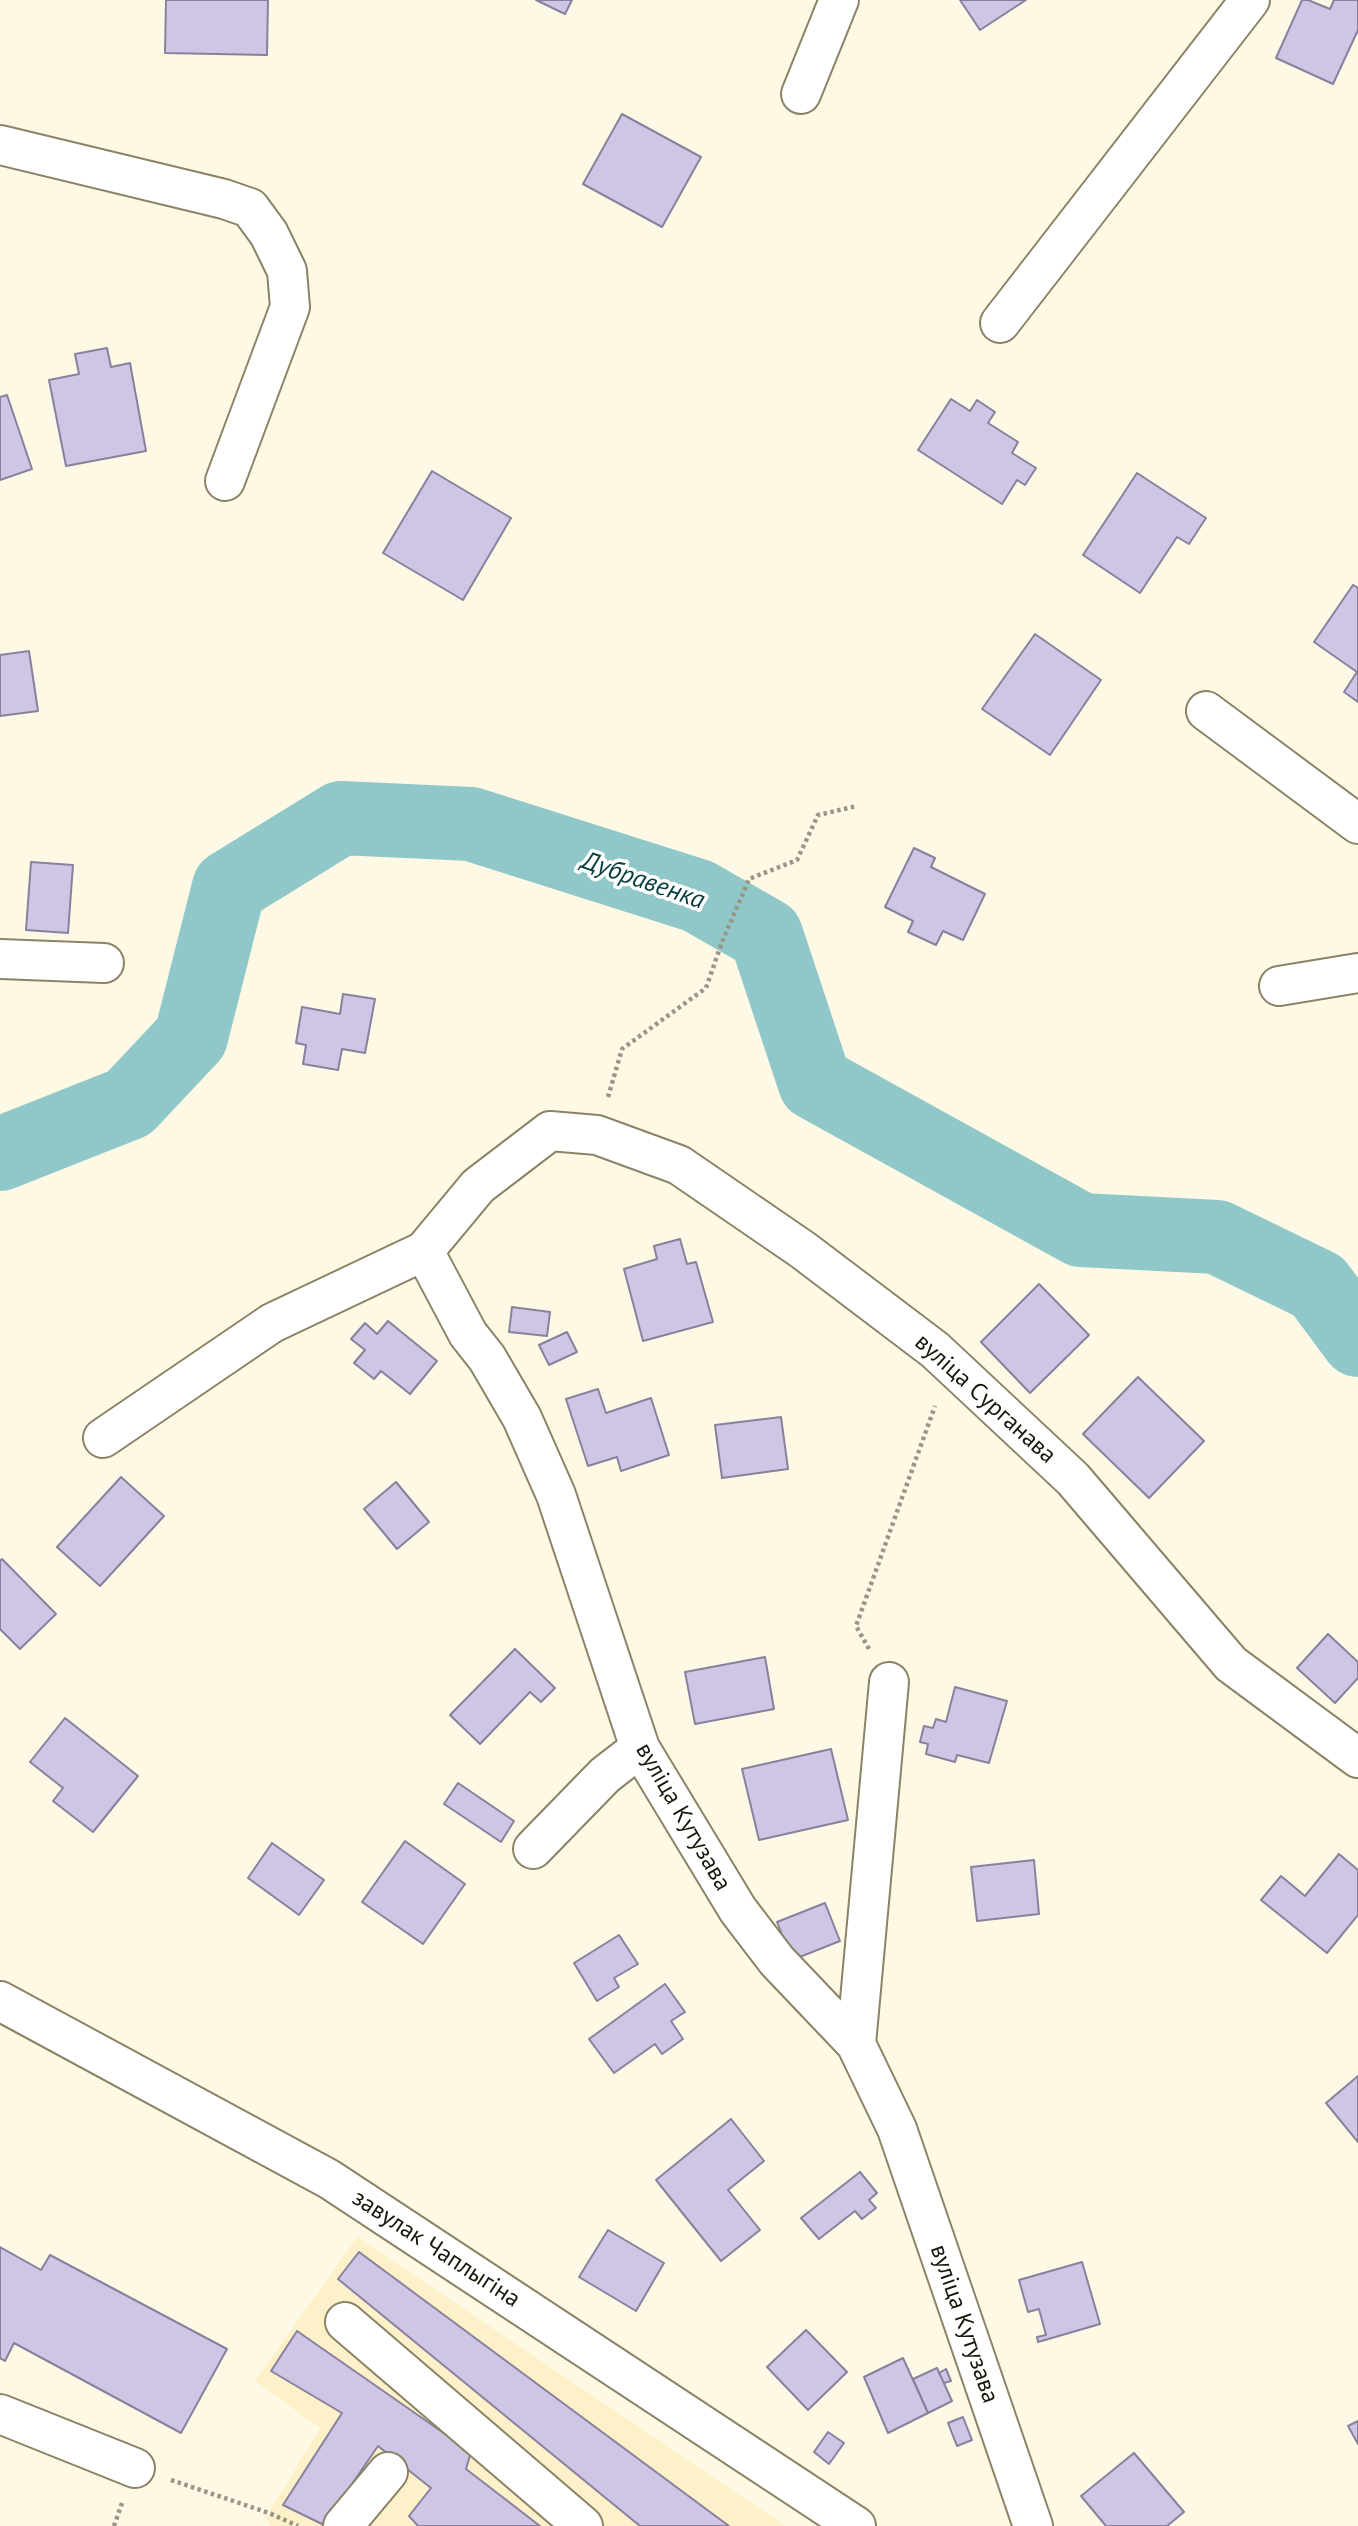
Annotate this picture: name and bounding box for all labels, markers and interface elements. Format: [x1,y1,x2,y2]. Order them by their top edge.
water label: Дубравенка [577,845,709,917]
street label: вуліца Сурганава [908,1328,1062,1470]
street label: вуліца Кутузава [629,1738,737,1896]
street label: завулак Чаплыгіна [347,2184,525,2314]
street label: вуліца Кутузава [923,2241,1005,2407]

